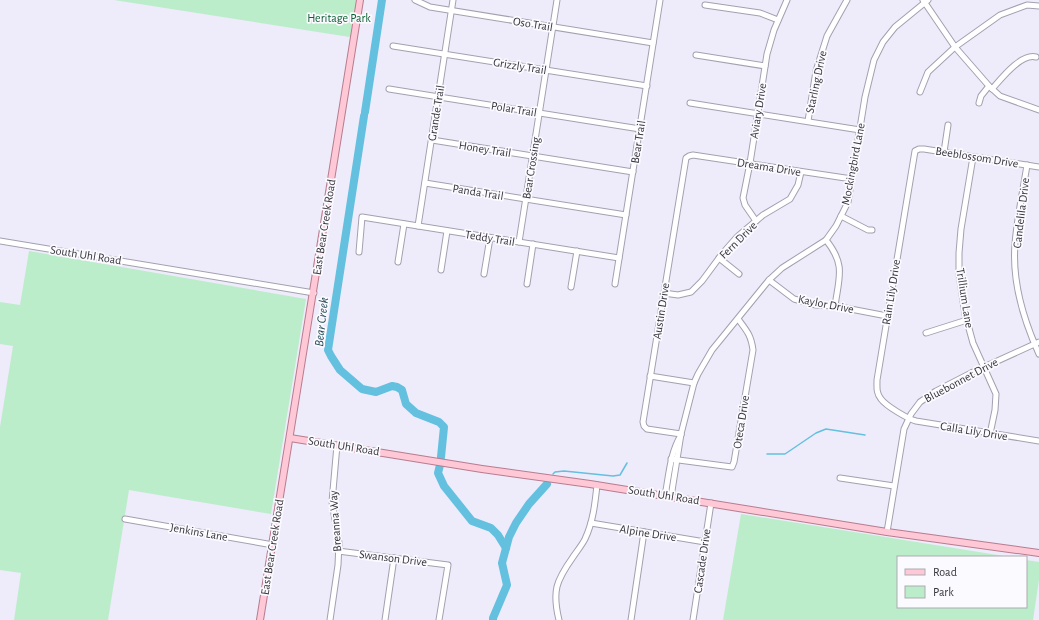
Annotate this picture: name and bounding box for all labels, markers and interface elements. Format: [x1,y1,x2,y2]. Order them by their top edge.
park label: Heritage Park [307,12,371,24]
street label: Oso Trail [512,15,554,33]
street label: Starling Drive [804,50,828,114]
street label: Grizzly Trail [492,56,548,77]
street label: Aviary Drive [748,82,769,140]
street label: Grande Trail [426,84,446,142]
street label: Polar Trail [490,99,538,119]
street label: Bear Trail [629,120,647,164]
street label: Mockingbird Lane [839,122,867,206]
street label: Bear Crossing [520,136,542,200]
street label: Honey Trail [458,139,512,160]
street label: Beeblossom Drive [935,145,1019,169]
street label: Dreama Drive [736,156,802,178]
street label: Candelila Drive [1011,177,1031,249]
street label: East Bear Creek Road [311,178,337,276]
street label: Panda Trail [452,182,504,202]
street label: Fern Drive [717,219,759,261]
street label: Teddy Trail [464,228,516,249]
street label: South Uhl Road [49,243,123,267]
street label: Rain Lily Drive [880,258,903,326]
street label: Trillium Lane [954,267,976,329]
street label: Austin Drive [651,282,671,340]
street label: Kaylor Drive [797,293,855,316]
water label: Bear Creek [313,297,331,347]
street label: Bluebonnet Drive [922,356,1000,404]
street label: Oteca Drive [731,394,751,450]
street label: Calla Lily Drive [939,420,1009,443]
street label: South Uhl Road [307,434,381,458]
street label: South Uhl Road [627,483,701,507]
street label: Breanna Way [327,490,344,552]
street label: East Bear Creek Road [259,498,285,596]
street label: Jenkins Lane [169,521,229,543]
street label: Alpine Drive [619,523,677,543]
street label: Cascade Drive [692,528,712,594]
street label: Swanson Drive [358,548,428,568]
legend [897,556,1027,608]
text: Road [933,566,957,578]
text: Park [933,586,954,598]

